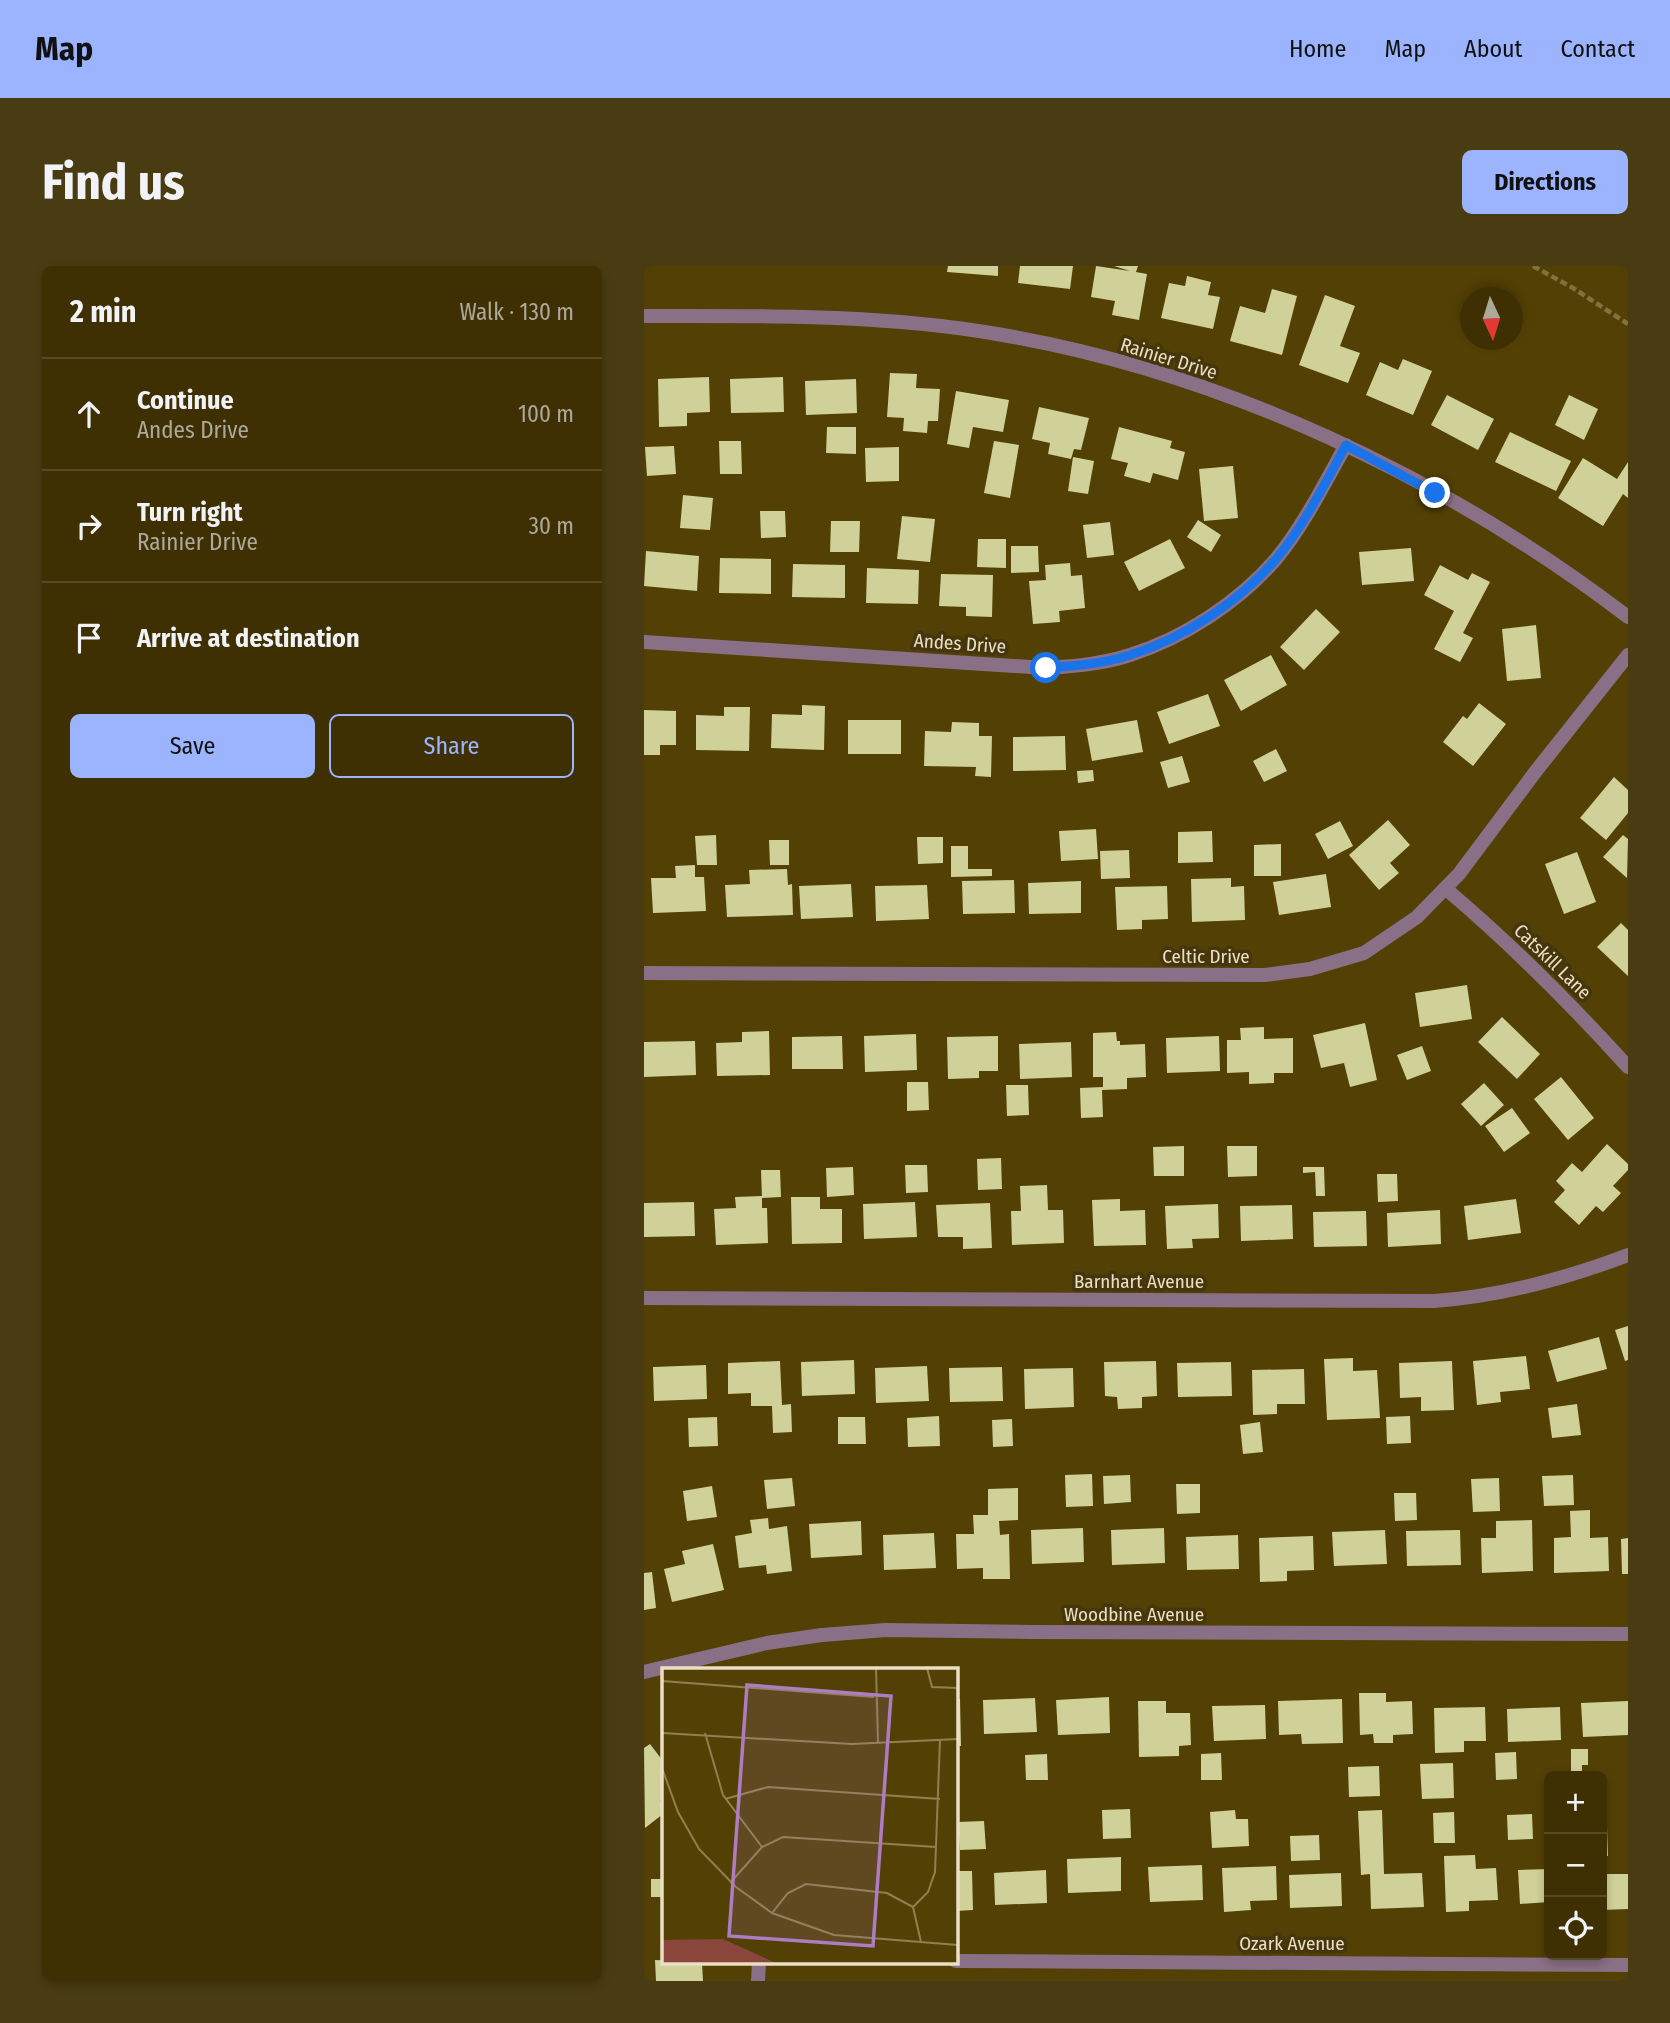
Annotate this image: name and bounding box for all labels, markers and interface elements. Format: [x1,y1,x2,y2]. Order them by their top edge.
text: Map [35,29,93,69]
text: Home [1289,35,1346,63]
text: Map [1384,35,1426,63]
text: About [1464,35,1522,63]
text: Contact [1560,35,1635,63]
button: Directions [1462,150,1628,214]
text: Find us [42,153,185,212]
north arrow [1460,287,1523,350]
text: 2 min [70,294,137,330]
text: Walk · 130 m [460,298,574,326]
street label: Rainier Drive [1118,333,1220,384]
text: Continue [137,385,234,416]
icon: ahead [70,395,108,433]
text: 100 m [518,400,574,428]
text: Andes Drive [137,416,249,444]
route end [1419,477,1450,508]
text: Turn right [137,497,243,528]
icon: right [70,507,108,545]
text: 30 m [529,512,574,540]
text: Rainier Drive [137,528,258,556]
icon: arrive [70,619,108,657]
text: Arrive at destination [137,623,360,654]
street label: Andes Drive [913,629,1007,658]
route start [1030,652,1061,683]
button: Save [70,714,315,778]
button: Share [329,714,574,778]
street label: Catskill Lane [1509,919,1596,1004]
street label: Celtic Drive [1162,945,1250,968]
street label: Barnhart Avenue [1074,1270,1204,1293]
street label: Woodbine Avenue [1064,1603,1204,1626]
inset map [662,1668,957,1964]
map controls [1544,1771,1607,1960]
button: + [1544,1771,1607,1834]
button: − [1544,1834,1607,1897]
button: locate [1544,1897,1607,1960]
street label: Ozark Avenue [1239,1932,1345,1955]

